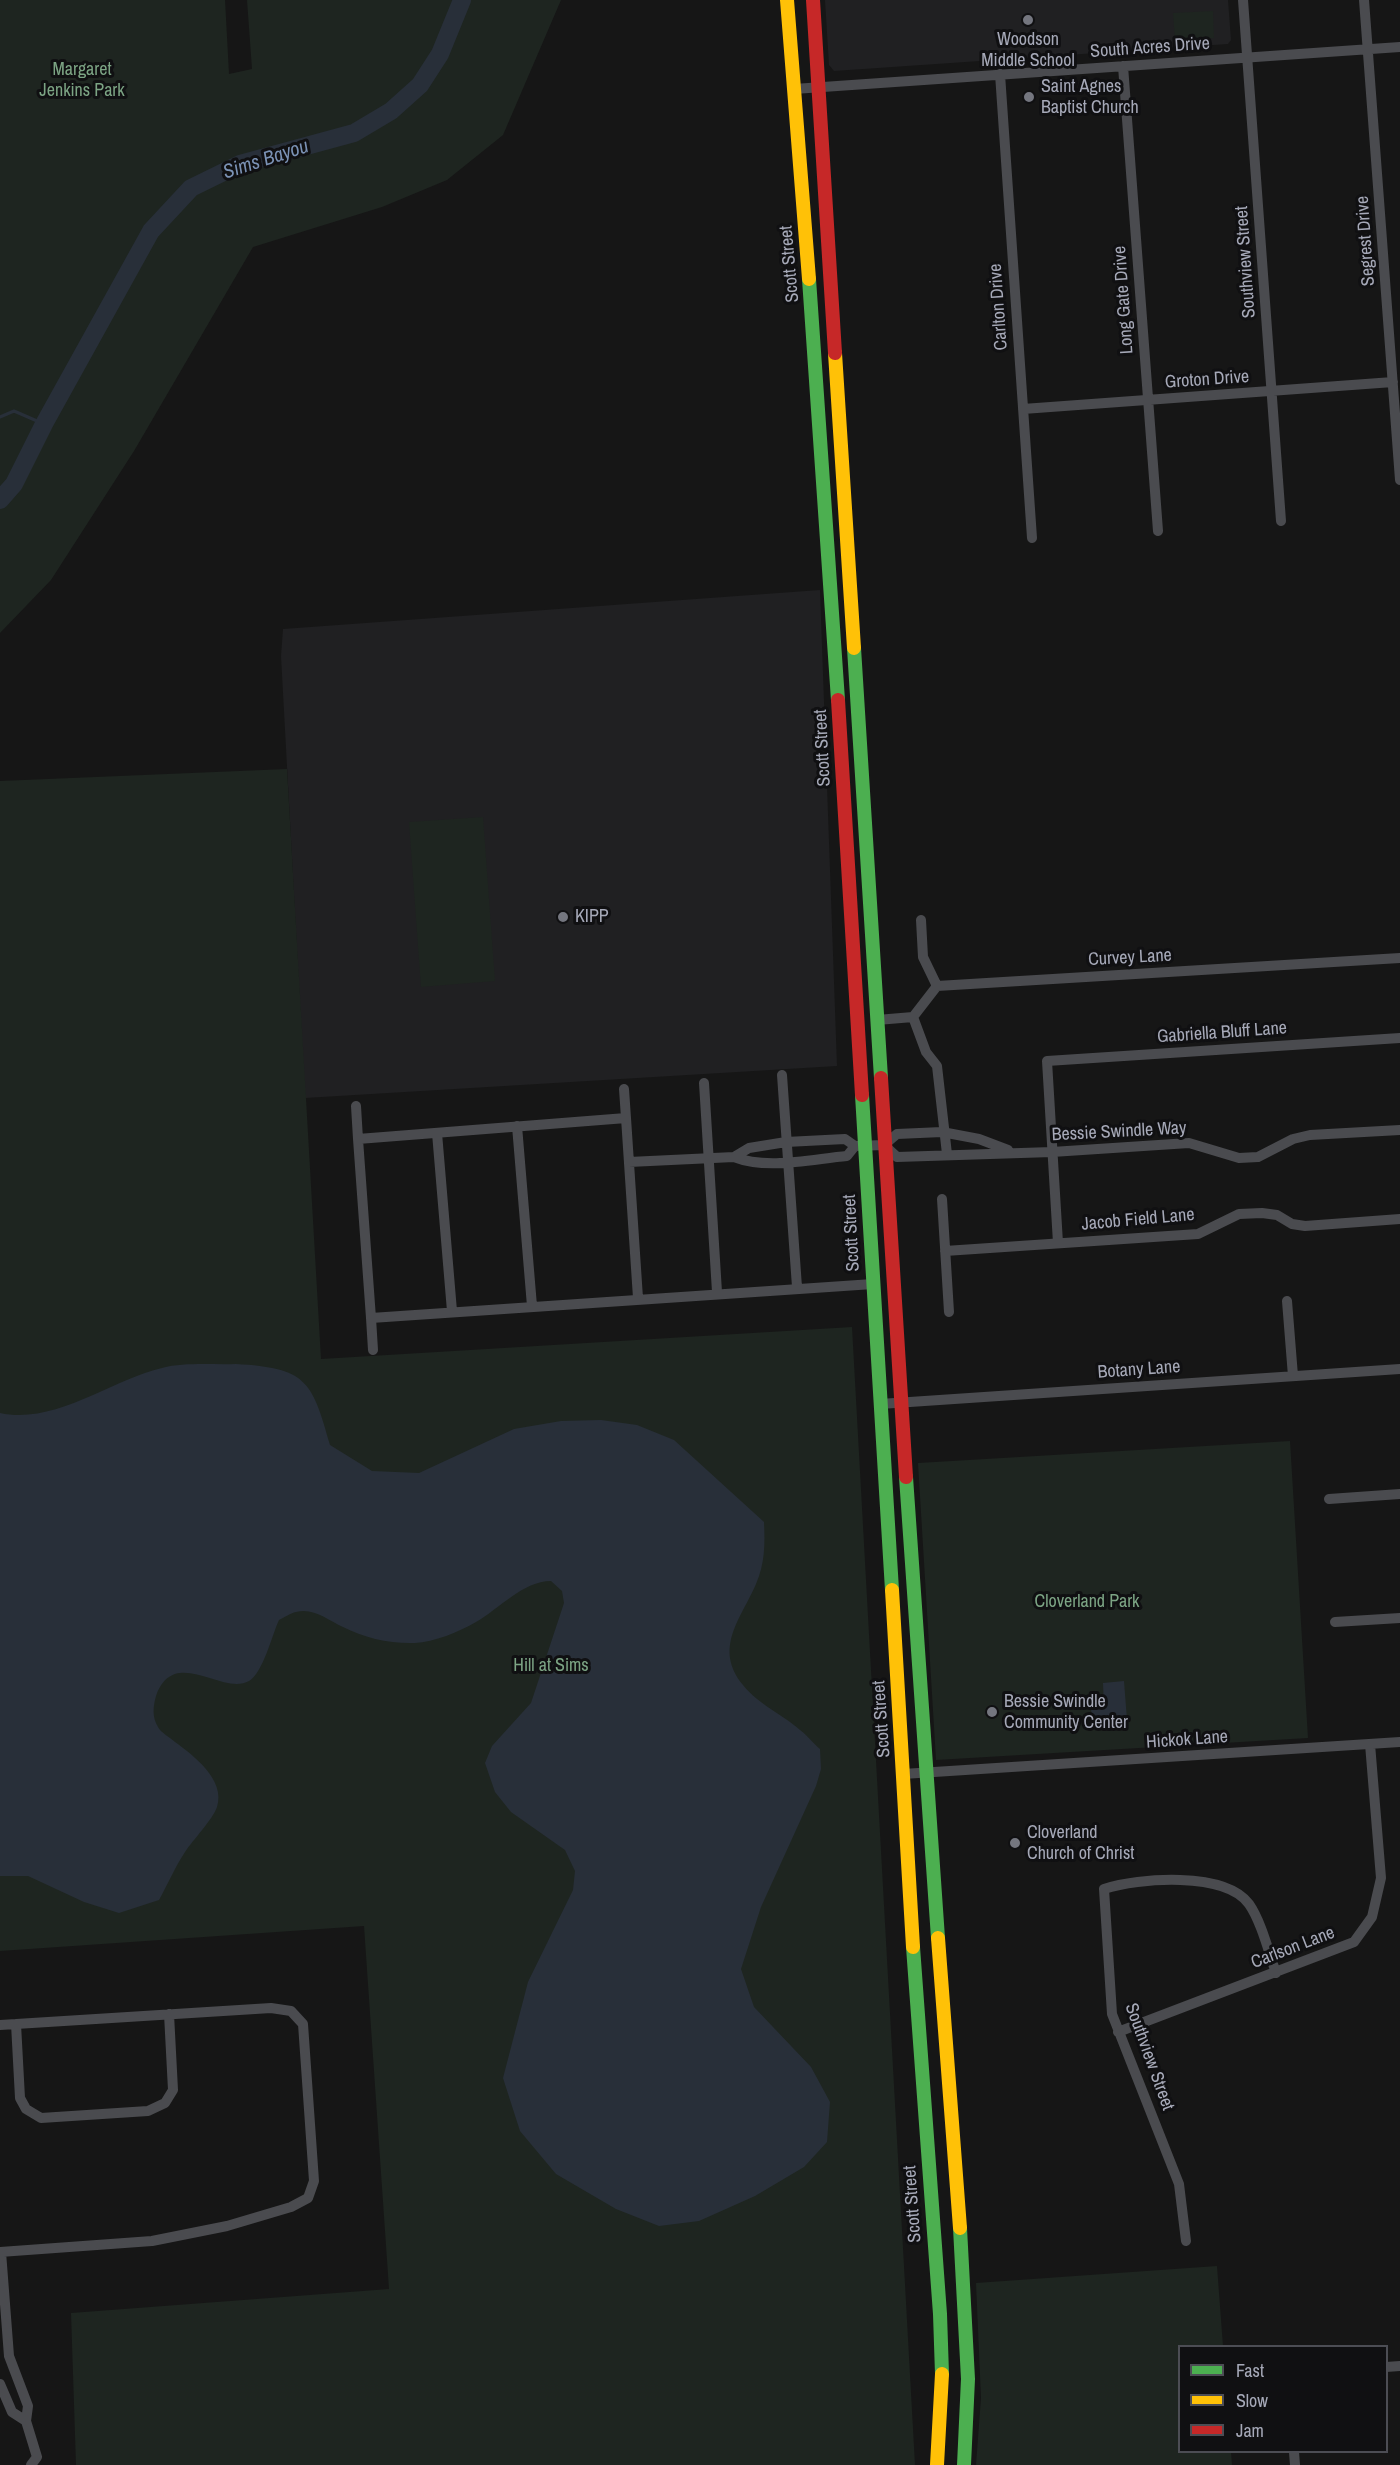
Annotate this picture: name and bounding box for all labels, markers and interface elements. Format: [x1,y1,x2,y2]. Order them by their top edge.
marker: Woodson Middle School [1021,13,1035,27]
place label: Woodson Middle School [981,29,1075,72]
street label: South Acres Drive [1090,33,1210,63]
park label: Margaret Jenkins Park [39,59,125,101]
place label: Saint Agnes Baptist Church [1041,76,1139,118]
marker: Saint Agnes Baptist Church [1022,90,1036,104]
water label: Sims Bayou [220,135,312,185]
street label: Segrest Drive [1352,195,1380,287]
street label: Southview Street [1231,205,1261,319]
street label: Scott Street [776,225,804,303]
street label: Long Gate Drive [1109,245,1139,355]
street label: Carlton Drive [985,263,1013,351]
street label: Groton Drive [1164,366,1250,394]
street label: Scott Street [810,709,836,787]
place label: KIPP [575,906,609,928]
marker: KIPP [556,910,570,924]
street label: Curvey Lane [1088,945,1172,971]
street label: Gabriella Bluff Lane [1156,1018,1288,1048]
street label: Bessie Swindle Way [1051,1118,1187,1146]
street label: Scott Street [839,1194,865,1272]
street label: Jacob Field Lane [1081,1204,1195,1236]
street label: Botany Lane [1097,1356,1181,1384]
park label: Cloverland Park [1035,1591,1139,1613]
park label: Hill at Sims [513,1655,589,1677]
street label: Scott Street [869,1680,895,1758]
place label: Bessie Swindle Community Center [1004,1691,1128,1734]
marker: Bessie Swindle Community Center [985,1705,999,1719]
street label: Hickok Lane [1145,1726,1229,1754]
place label: Cloverland Church of Christ [1027,1822,1134,1864]
marker: Cloverland Church of Christ [1008,1836,1022,1850]
street label: Carlson Lane [1248,1922,1338,1974]
street label: Southview Street [1120,2000,1178,2114]
street label: Scott Street [900,2165,926,2243]
legend [1178,2345,1388,2453]
text: Fast [1236,2358,1264,2383]
text: Slow [1236,2388,1268,2413]
text: Jam [1236,2418,1264,2443]

